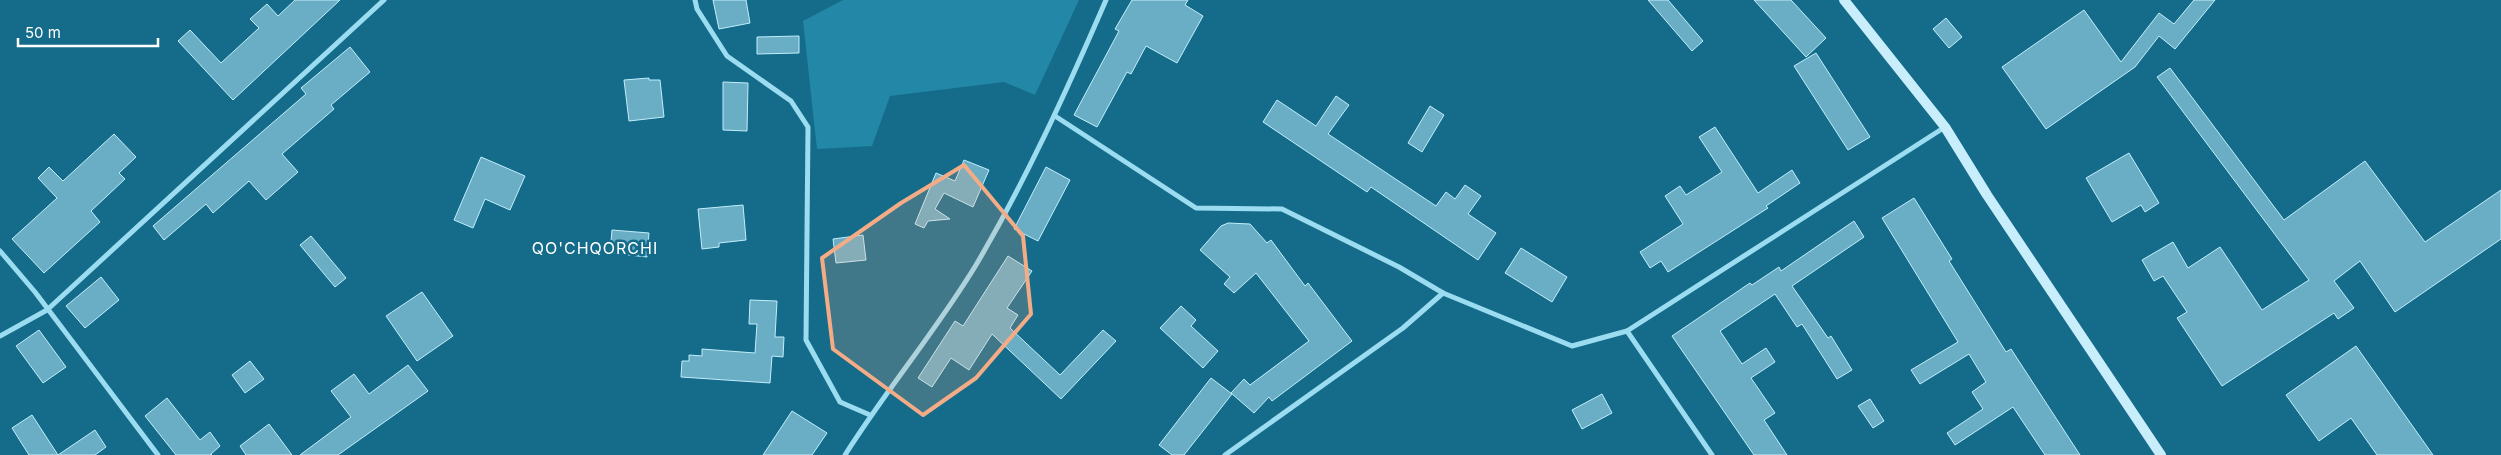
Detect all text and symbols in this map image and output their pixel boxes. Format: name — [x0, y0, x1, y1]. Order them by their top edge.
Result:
scale bar — [18, 15, 158, 47]
text: 50 m — [25, 23, 61, 42]
district label: QO'CHQORCHI — [532, 238, 658, 258]

